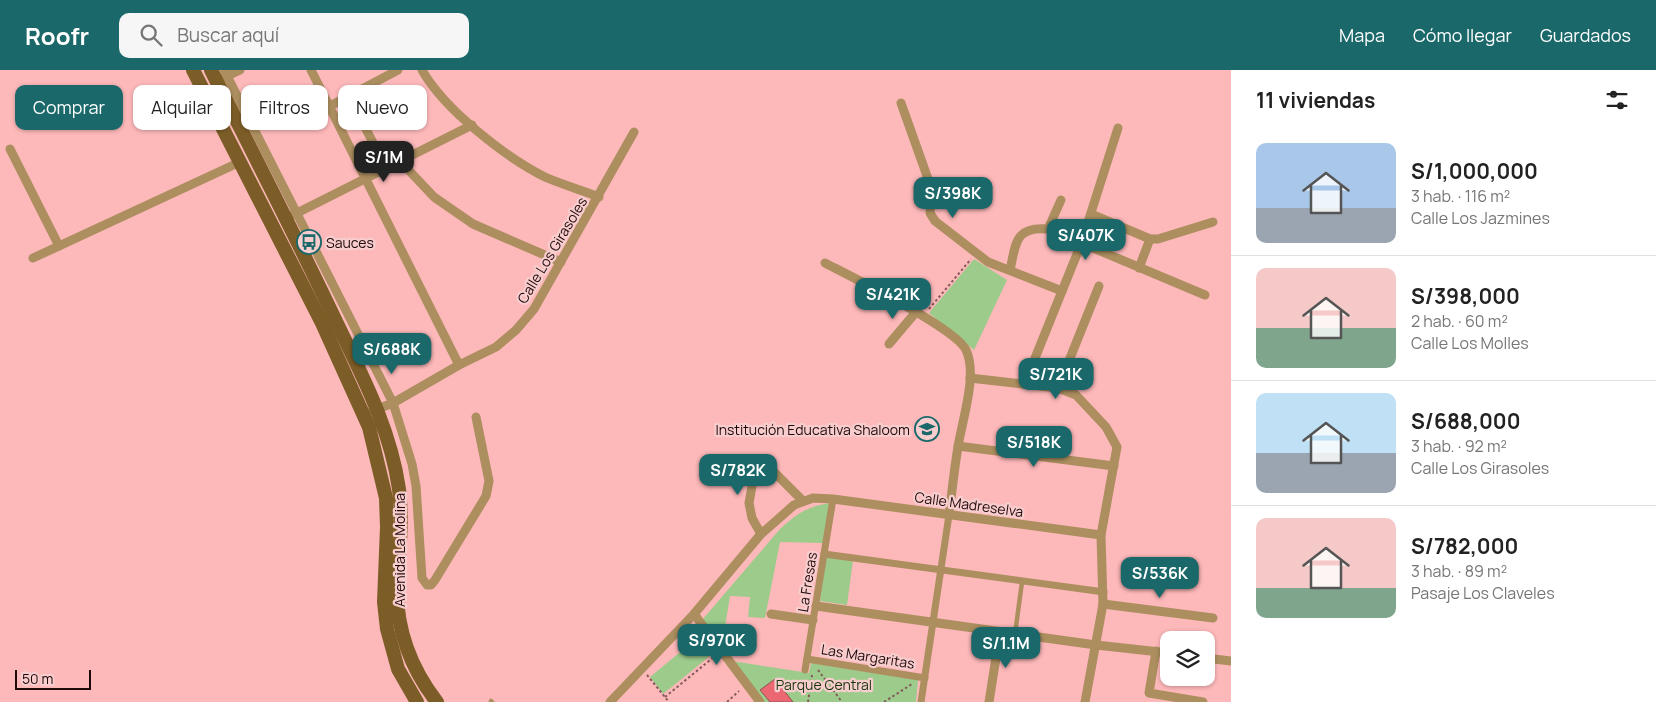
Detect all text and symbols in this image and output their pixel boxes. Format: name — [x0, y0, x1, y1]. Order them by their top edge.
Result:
search box — [119, 13, 469, 58]
text: Roofr — [25, 19, 89, 52]
icon: search — [137, 21, 165, 49]
text: Buscar aquí — [177, 22, 279, 48]
text: Mapa — [1339, 23, 1385, 47]
text: Cómo llegar — [1413, 23, 1512, 47]
text: Guardados — [1540, 23, 1631, 47]
chip: Comprar — [15, 85, 123, 130]
chip: Alquilar — [133, 85, 231, 130]
chip: Filtros — [241, 85, 328, 130]
chip: Nuevo — [338, 85, 427, 130]
text: 11 viviendas — [1256, 86, 1375, 114]
icon: filters — [1603, 86, 1631, 114]
pin: S/1M — [354, 140, 414, 183]
text: S/1M — [365, 146, 403, 168]
text: S/1,000,000 — [1411, 157, 1538, 185]
icon: home — [1296, 163, 1356, 223]
pin: S/398K — [912, 176, 994, 219]
text: S/398K — [925, 182, 981, 204]
text: 3 hab. · 116 m² — [1411, 185, 1510, 207]
street label: Calle Los Girasoles — [513, 193, 591, 307]
text: Calle Los Jazmines — [1411, 207, 1550, 229]
pin: S/407K — [1045, 218, 1127, 261]
text: S/407K — [1058, 224, 1114, 246]
bus stop icon: Sauces — [296, 229, 322, 255]
place label: Sauces — [326, 233, 374, 252]
pin: S/421K — [852, 278, 934, 320]
text: S/398,000 — [1411, 282, 1520, 310]
text: S/421K — [866, 283, 920, 305]
icon: home — [1296, 288, 1356, 348]
text: 2 hab. · 60 m² — [1411, 310, 1508, 332]
pin: S/688K — [351, 332, 433, 375]
text: Calle Los Molles — [1411, 332, 1529, 354]
text: S/688K — [363, 338, 421, 360]
pin: S/721K — [1015, 358, 1097, 400]
text: S/721K — [1030, 363, 1082, 385]
text: S/688,000 — [1411, 407, 1521, 435]
icon: home — [1296, 413, 1356, 473]
school or university icon: Institución Educativa Shaloom — [914, 416, 940, 442]
place label: Institución Educativa Shaloom — [715, 420, 910, 439]
pin: S/518K — [993, 426, 1075, 468]
text: S/518K — [1007, 431, 1061, 453]
text: 3 hab. · 92 m² — [1411, 435, 1507, 457]
pin: S/782K — [697, 454, 779, 496]
text: Calle Los Girasoles — [1411, 457, 1549, 479]
text: S/782K — [710, 459, 766, 481]
street label: Calle Madreselva — [913, 487, 1025, 521]
street label: Avenida La Molina — [390, 493, 409, 607]
text: S/782,000 — [1411, 532, 1518, 560]
icon: home — [1296, 538, 1356, 598]
street label: La Fresas — [793, 551, 821, 613]
pin: S/536K — [1119, 556, 1201, 599]
text: 3 hab. · 89 m² — [1411, 560, 1507, 582]
text: S/536K — [1132, 562, 1188, 584]
text: Pasaje Los Claveles — [1411, 582, 1555, 604]
pin: S/970K — [676, 624, 758, 666]
pin: S/1.1M — [965, 626, 1047, 669]
text: S/970K — [689, 629, 745, 651]
map controls — [1160, 631, 1215, 686]
button: layers — [1160, 631, 1215, 686]
text: S/1.1M — [982, 632, 1030, 654]
street label: Las Margaritas — [820, 639, 916, 673]
scale bar — [15, 667, 91, 690]
text: 50 m — [22, 669, 53, 688]
park label: Parque Central — [776, 675, 872, 694]

